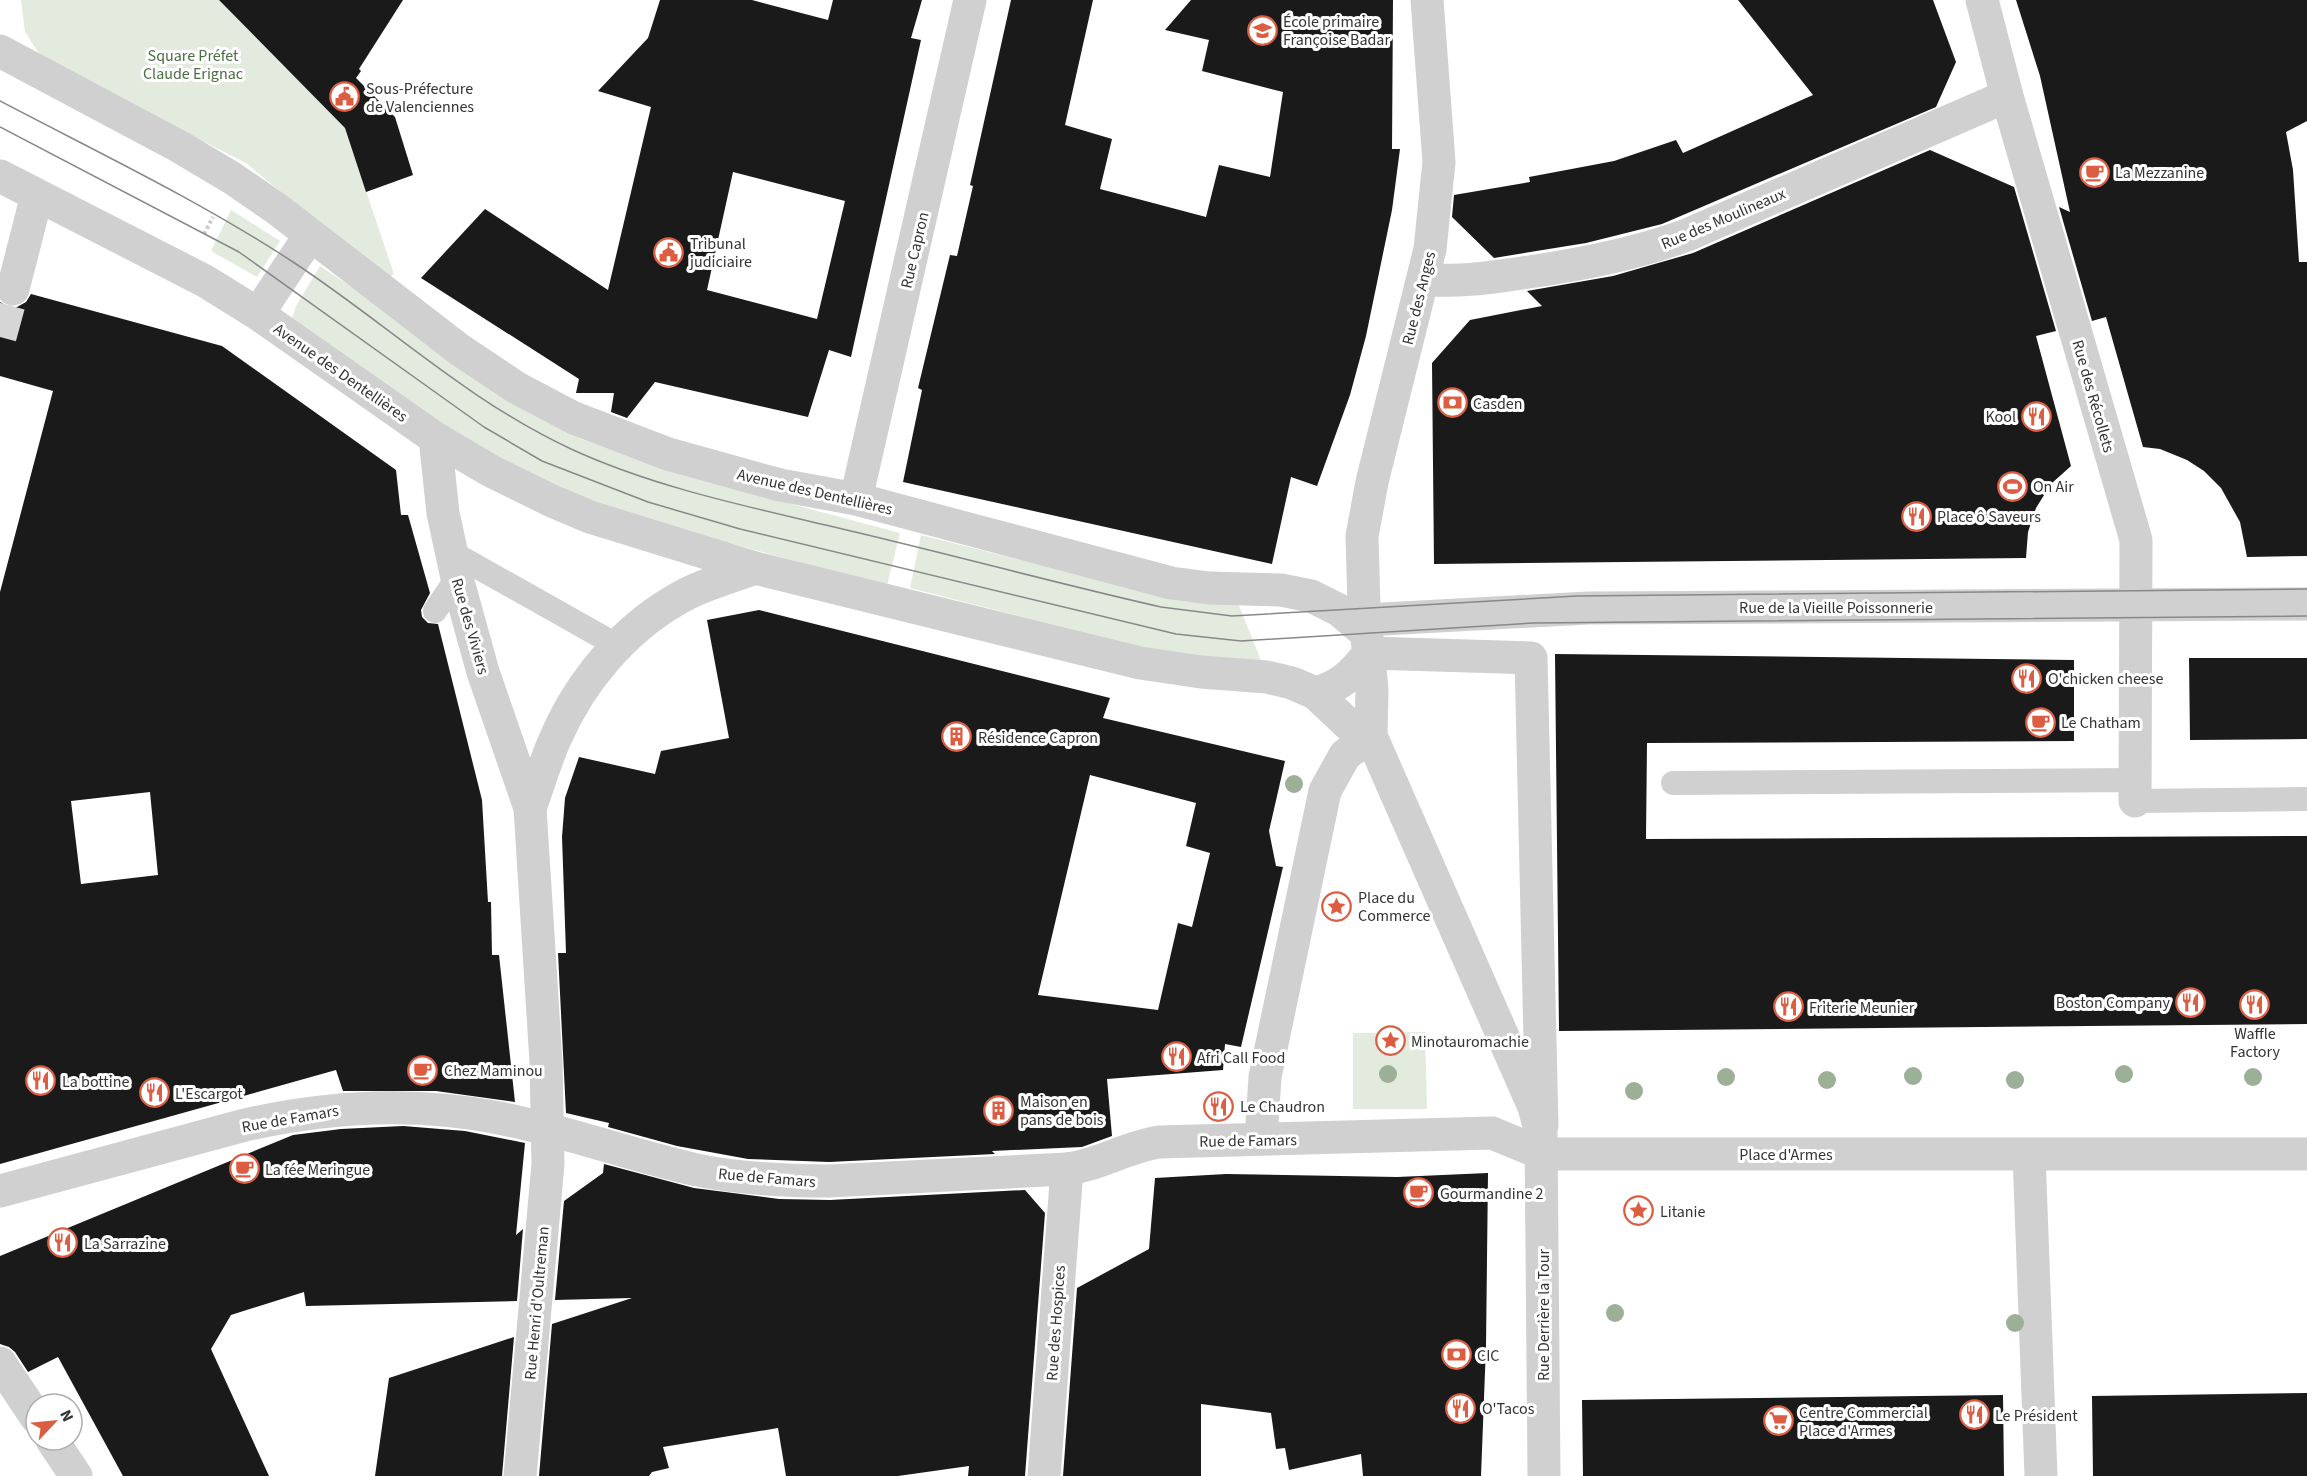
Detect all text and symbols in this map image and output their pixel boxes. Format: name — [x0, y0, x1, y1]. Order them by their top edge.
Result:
place label: École primaire Françoise Badar — [1283, 11, 1390, 51]
school or university icon: École primaire Françoise Badar — [1246, 14, 1278, 46]
park label: Square Préfet Claude Erignac — [143, 45, 243, 85]
place label: Sous-Préfecture de Valenciennes — [366, 78, 474, 118]
public building icon: Sous-Préfecture de Valenciennes — [329, 81, 361, 113]
cafe icon: La Mezzanine — [2078, 156, 2110, 188]
place label: La Mezzanine — [2115, 162, 2204, 184]
street label: Rue des Moulineaux — [1658, 183, 1789, 255]
street label: Rue Capron — [896, 210, 934, 291]
place label: Tribunal judiciaire — [689, 233, 752, 273]
public building icon: Tribunal judiciaire — [653, 236, 685, 268]
street label: Rue des Anges — [1397, 249, 1441, 347]
street label: Avenue des Dentellières — [269, 318, 412, 428]
street label: Rue des Récollets — [2066, 337, 2120, 455]
bank icon: Casden — [1436, 387, 1468, 419]
place label: Casden — [1473, 393, 1522, 415]
restaurant icon: Kool — [2021, 400, 2053, 432]
place label: Kool — [1985, 406, 2016, 428]
street label: Avenue des Dentellières — [735, 463, 895, 521]
sports icon: On Air — [1996, 470, 2028, 502]
place label: On Air — [2033, 476, 2074, 498]
restaurant icon: Place ô Saveurs — [1900, 500, 1932, 532]
place label: Place ô Saveurs — [1937, 506, 2041, 528]
street label: Rue des Viviers — [446, 575, 494, 677]
street label: Rue de la Vieille Poissonnerie — [1739, 597, 1933, 619]
restaurant icon: O'chicken cheese — [2011, 662, 2043, 694]
place label: O'chicken cheese — [2048, 668, 2163, 690]
cafe icon: Le Chatham — [2024, 706, 2056, 738]
place label: Le Chatham — [2061, 712, 2141, 734]
building icon: Résidence Capron — [941, 721, 973, 753]
place label: Résidence Capron — [978, 727, 1098, 749]
place label: Place du Commerce — [1358, 887, 1431, 927]
place icon: Place du Commerce — [1321, 890, 1353, 922]
restaurant icon: Boston Company — [2175, 986, 2207, 1018]
restaurant icon: Waffle Factory — [2239, 989, 2271, 1021]
restaurant icon: Friterie Meunier — [1772, 991, 1804, 1023]
place label: Boston Company — [2056, 992, 2171, 1014]
place label: Friterie Meunier — [1809, 997, 1915, 1019]
place label: Waffle Factory — [2230, 1023, 2280, 1063]
place icon: Minotauromachie — [1374, 1025, 1406, 1057]
place label: Minotauromachie — [1411, 1031, 1529, 1053]
restaurant icon: Afri Call Food — [1160, 1041, 1192, 1073]
place label: Afri Call Food — [1197, 1047, 1285, 1069]
cafe icon: Chez Maminou — [407, 1054, 439, 1086]
place label: Chez Maminou — [444, 1060, 543, 1082]
restaurant icon: La bottine — [25, 1065, 57, 1097]
place label: La bottine — [62, 1071, 129, 1093]
restaurant icon: L'Escargot — [138, 1077, 170, 1109]
place label: L'Escargot — [175, 1083, 243, 1105]
restaurant icon: Le Chaudron — [1203, 1090, 1235, 1122]
place label: Maison en pans de bois — [1020, 1091, 1104, 1131]
building icon: Maison en pans de bois — [983, 1094, 1015, 1126]
place label: Le Chaudron — [1240, 1096, 1325, 1118]
street label: Rue de Famars — [240, 1100, 341, 1138]
street label: Rue de Famars — [1199, 1129, 1297, 1153]
street label: Place d'Armes — [1739, 1144, 1833, 1166]
cafe icon: La fée Meringue — [228, 1153, 260, 1185]
place label: La fée Meringue — [265, 1159, 370, 1181]
street label: Rue de Famars — [717, 1163, 817, 1193]
cafe icon: Gourmandine 2 — [1403, 1177, 1435, 1209]
place label: Gourmandine 2 — [1440, 1183, 1544, 1205]
place icon: Litanie — [1623, 1195, 1655, 1227]
place label: Litanie — [1660, 1201, 1706, 1223]
street label: Rue Henri d'Oultreman — [519, 1225, 555, 1381]
restaurant icon: La Sarrazine — [47, 1227, 79, 1259]
place label: La Sarrazine — [84, 1233, 166, 1255]
street label: Rue Derrière la Tour — [1533, 1249, 1555, 1381]
street label: Rue des Hospices — [1041, 1264, 1071, 1382]
bank icon: CIC — [1440, 1339, 1472, 1371]
place label: CIC — [1477, 1345, 1499, 1367]
north arrow — [24, 1392, 84, 1452]
restaurant icon: O'Tacos — [1445, 1392, 1477, 1424]
place label: O'Tacos — [1482, 1398, 1535, 1420]
restaurant icon: Le Président — [1958, 1399, 1990, 1431]
place label: Centre Commercial Place d'Armes — [1799, 1402, 1928, 1442]
supermarket icon: Centre Commercial Place d'Armes — [1762, 1405, 1794, 1437]
place label: Le Président — [1995, 1405, 2078, 1427]
text: N — [54, 1406, 79, 1425]

